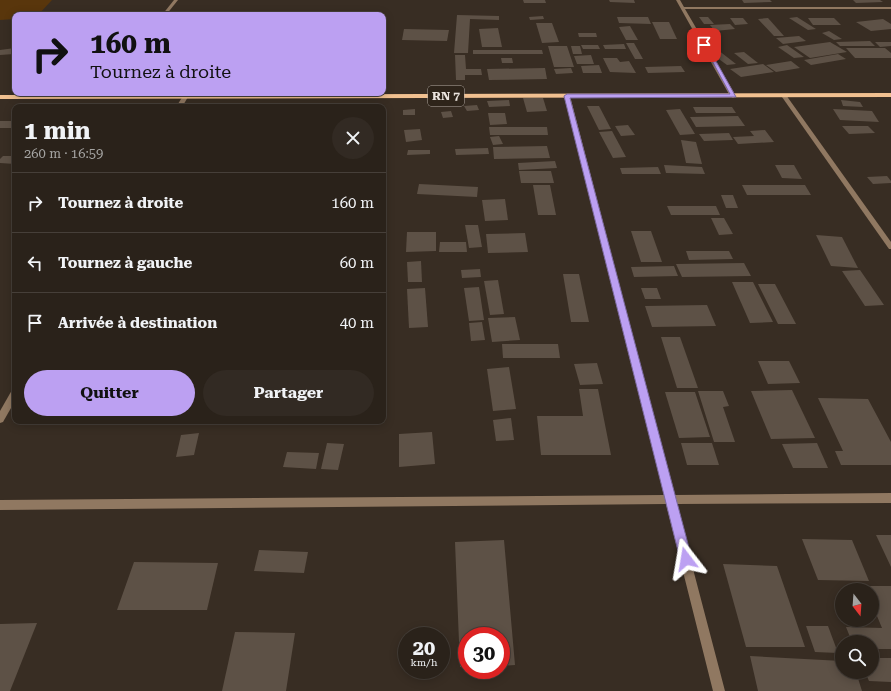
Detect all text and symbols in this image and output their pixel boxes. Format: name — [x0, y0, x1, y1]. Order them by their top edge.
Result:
text: 160 m — [90, 27, 171, 60]
icon: right — [24, 28, 76, 80]
pin — [687, 28, 721, 62]
icon: arrive — [693, 34, 715, 56]
text: Tournez à droite — [90, 61, 231, 82]
road number: RN 7 — [428, 86, 464, 106]
text: 1 min — [24, 117, 91, 145]
button: close — [332, 117, 374, 159]
text: 260 m · 16:59 — [24, 146, 103, 161]
icon: right — [24, 192, 46, 214]
text: Tournez à droite — [58, 194, 183, 212]
text: 160 m — [331, 194, 374, 212]
icon: left — [24, 252, 46, 274]
text: Tournez à gauche — [58, 254, 192, 272]
text: 60 m — [340, 254, 374, 272]
icon: arrive — [24, 312, 46, 334]
text: Arrivée à destination — [58, 314, 217, 332]
text: 40 m — [340, 314, 374, 332]
button: Quitter — [24, 370, 195, 416]
button: Partager — [203, 370, 374, 416]
position arrow — [665, 538, 707, 580]
north arrow — [835, 583, 879, 627]
map controls — [835, 583, 879, 679]
speed limit sign: 30 — [458, 627, 510, 679]
button: search — [835, 635, 879, 679]
text: 20 — [413, 636, 435, 660]
text: km/h — [411, 657, 437, 668]

